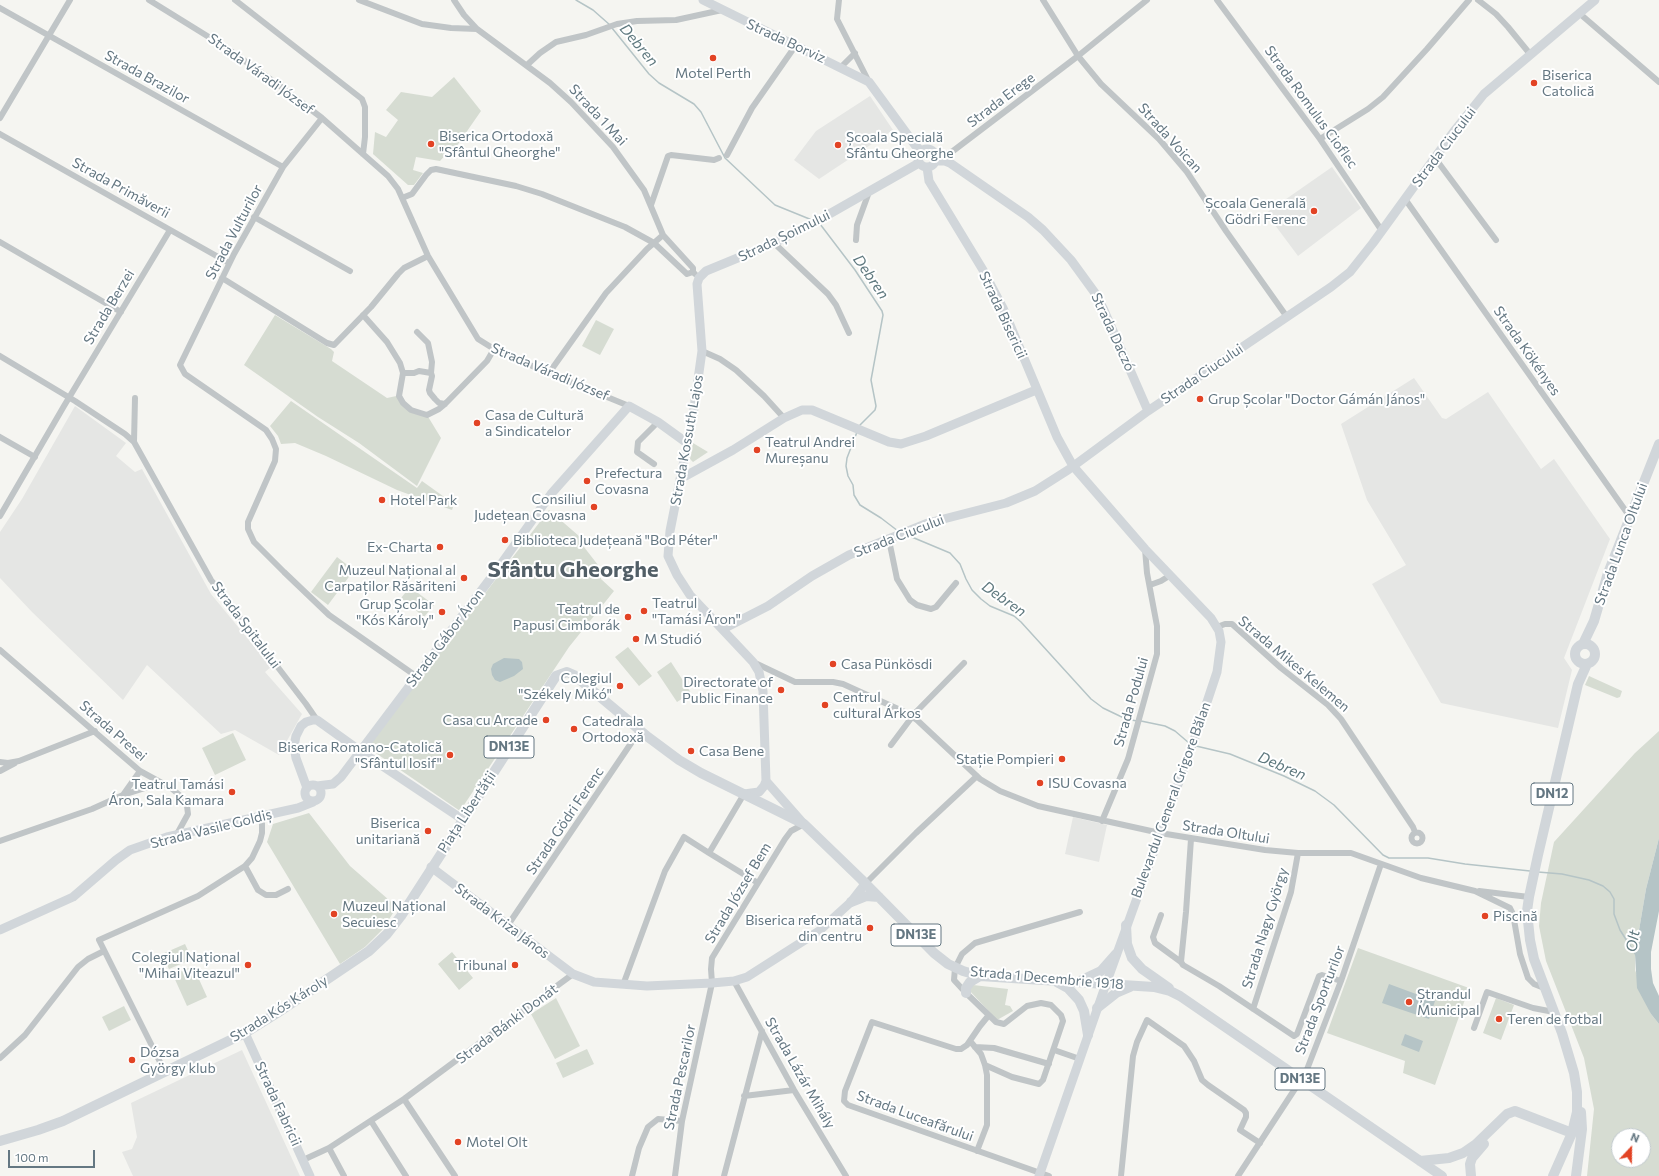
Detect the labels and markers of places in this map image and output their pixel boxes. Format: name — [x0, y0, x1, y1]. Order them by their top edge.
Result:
marker: Motel Perth — [708, 53, 718, 63]
place label: Motel Perth — [675, 65, 751, 81]
place label: Biserica Catolică — [1542, 67, 1594, 100]
marker: Biserica Catolică — [1529, 78, 1539, 88]
place label: Biserica Ortodoxă "Sfântul Gheorghe" — [439, 128, 561, 160]
place label: Școala Specială Sfântu Gheorghe — [846, 129, 954, 162]
marker: Biserica Ortodoxă "Sfântul Gheorghe" — [426, 139, 436, 149]
marker: Școala Specială Sfântu Gheorghe — [833, 140, 843, 150]
place label: Școala Generală Gödri Ferenc — [1205, 195, 1306, 228]
marker: Școala Generală Gödri Ferenc — [1309, 206, 1319, 216]
place label: Grup Școlar "Doctor Gámán János" — [1208, 391, 1425, 407]
marker: Grup Școlar "Doctor Gámán János" — [1195, 394, 1205, 404]
place label: Casa de Cultură a Sindicatelor — [485, 407, 584, 440]
marker: Casa de Cultură a Sindicatelor — [472, 418, 482, 428]
place label: Teatrul Andrei Mureșanu — [765, 434, 855, 466]
marker: Teatrul Andrei Mureșanu — [752, 445, 762, 455]
place label: Prefectura Covasna — [595, 465, 662, 498]
marker: Prefectura Covasna — [582, 476, 592, 486]
place label: Consiliul Județean Covasna — [474, 491, 586, 524]
place label: Hotel Park — [390, 492, 457, 508]
marker: Hotel Park — [377, 495, 387, 505]
marker: Consiliul Județean Covasna — [589, 502, 599, 512]
place label: Biblioteca Județeană "Bod Péter" — [513, 532, 718, 548]
marker: Biblioteca Județeană "Bod Péter" — [500, 535, 510, 545]
place label: Ex-Charta — [367, 539, 432, 555]
marker: Ex-Charta — [435, 542, 445, 552]
place label: Muzeul Național al Carpaților Răsăriteni — [324, 562, 456, 594]
marker: Muzeul Național al Carpaților Răsăriteni — [459, 573, 469, 583]
place label: Teatrul "Tamási Áron" — [652, 595, 741, 628]
place label: Grup Școlar "Kós Károly" — [356, 596, 434, 628]
place label: Teatrul de Papusi Cimborák — [513, 601, 620, 634]
marker: Teatrul "Tamási Áron" — [639, 606, 649, 616]
marker: Grup Școlar "Kós Károly" — [437, 607, 447, 617]
marker: Teatrul de Papusi Cimborák — [623, 612, 633, 622]
place label: M Studió — [644, 631, 702, 647]
marker: M Studió — [631, 634, 641, 644]
place label: Casa Pünkösdi — [841, 656, 932, 672]
marker: Casa Pünkösdi — [828, 659, 838, 669]
place label: Colegiul "Székely Mikó" — [518, 670, 612, 702]
place label: Directorate of Public Finance — [682, 674, 773, 706]
marker: Colegiul "Székely Mikó" — [615, 681, 625, 691]
marker: Directorate of Public Finance — [776, 685, 786, 695]
place label: Centrul cultural Árkos — [833, 689, 921, 722]
marker: Centrul cultural Árkos — [820, 700, 830, 710]
place label: Casa cu Arcade — [443, 712, 538, 728]
place label: Catedrala Ortodoxă — [582, 713, 644, 746]
marker: Casa cu Arcade — [541, 715, 551, 725]
marker: Catedrala Ortodoxă — [569, 724, 579, 734]
place label: Biserica Romano-Catolică "Sfântul Iosif" — [278, 739, 442, 772]
place label: Casa Bene — [699, 743, 764, 759]
marker: Casa Bene — [686, 746, 696, 756]
marker: Biserica Romano-Catolică "Sfântul Iosif" — [445, 750, 455, 760]
place label: Stație Pompieri — [956, 751, 1054, 767]
marker: Stație Pompieri — [1057, 754, 1067, 764]
place label: ISU Covasna — [1048, 775, 1127, 791]
place label: Teatrul Tamási Áron, Sala Kamara — [109, 776, 224, 808]
marker: ISU Covasna — [1035, 778, 1045, 788]
marker: Teatrul Tamási Áron, Sala Kamara — [227, 787, 237, 797]
place label: Biserica unitariană — [356, 815, 420, 848]
marker: Biserica unitariană — [423, 826, 433, 836]
place label: Muzeul Național Secuiesc — [342, 898, 446, 930]
place label: Piscină — [1493, 908, 1538, 924]
marker: Muzeul Național Secuiesc — [329, 909, 339, 919]
marker: Piscină — [1480, 911, 1490, 921]
place label: Biserica reformată din centru — [745, 912, 862, 944]
marker: Biserica reformată din centru — [865, 923, 875, 933]
place label: Colegiul Național "Mihai Viteazul" — [131, 949, 240, 982]
place label: Tribunal — [455, 957, 507, 973]
marker: Colegiul Național "Mihai Viteazul" — [243, 960, 253, 970]
marker: Tribunal — [510, 960, 520, 970]
place label: Ștrandul Municipal — [1417, 986, 1479, 1018]
marker: Ștrandul Municipal — [1404, 997, 1414, 1007]
place label: Teren de fotbal — [1507, 1011, 1602, 1027]
marker: Teren de fotbal — [1494, 1014, 1504, 1024]
place label: Dózsa György klub — [140, 1044, 216, 1076]
marker: Dózsa György klub — [127, 1055, 137, 1065]
place label: Motel Olt — [466, 1134, 528, 1150]
marker: Motel Olt — [453, 1137, 463, 1147]

